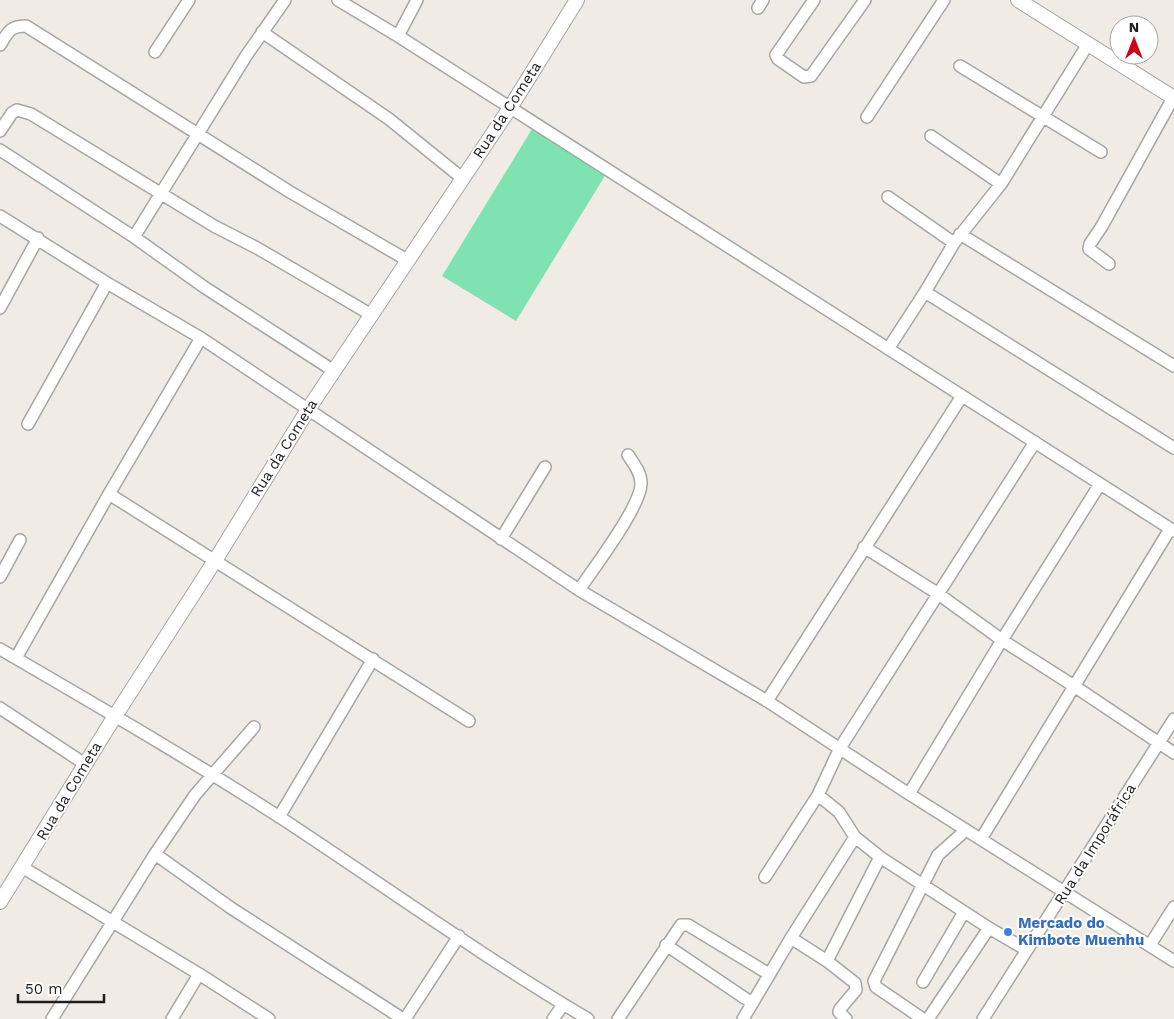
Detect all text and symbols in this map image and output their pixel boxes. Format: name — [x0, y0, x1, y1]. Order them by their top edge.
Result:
north arrow — [1109, 15, 1159, 65]
text: N — [1129, 19, 1139, 35]
street label: Rua da Cometa — [469, 58, 545, 162]
street label: Rua da Cometa — [247, 395, 322, 500]
street label: Rua da Cometa — [32, 738, 106, 844]
street label: Rua da Imporáfrica — [1050, 780, 1140, 908]
place label: Mercado do Kimbote Muenhu — [1018, 914, 1144, 949]
marker: Mercado do Kimbote Muenhu — [1002, 926, 1014, 938]
scale bar — [18, 972, 104, 1004]
text: 50 m — [25, 980, 62, 998]

